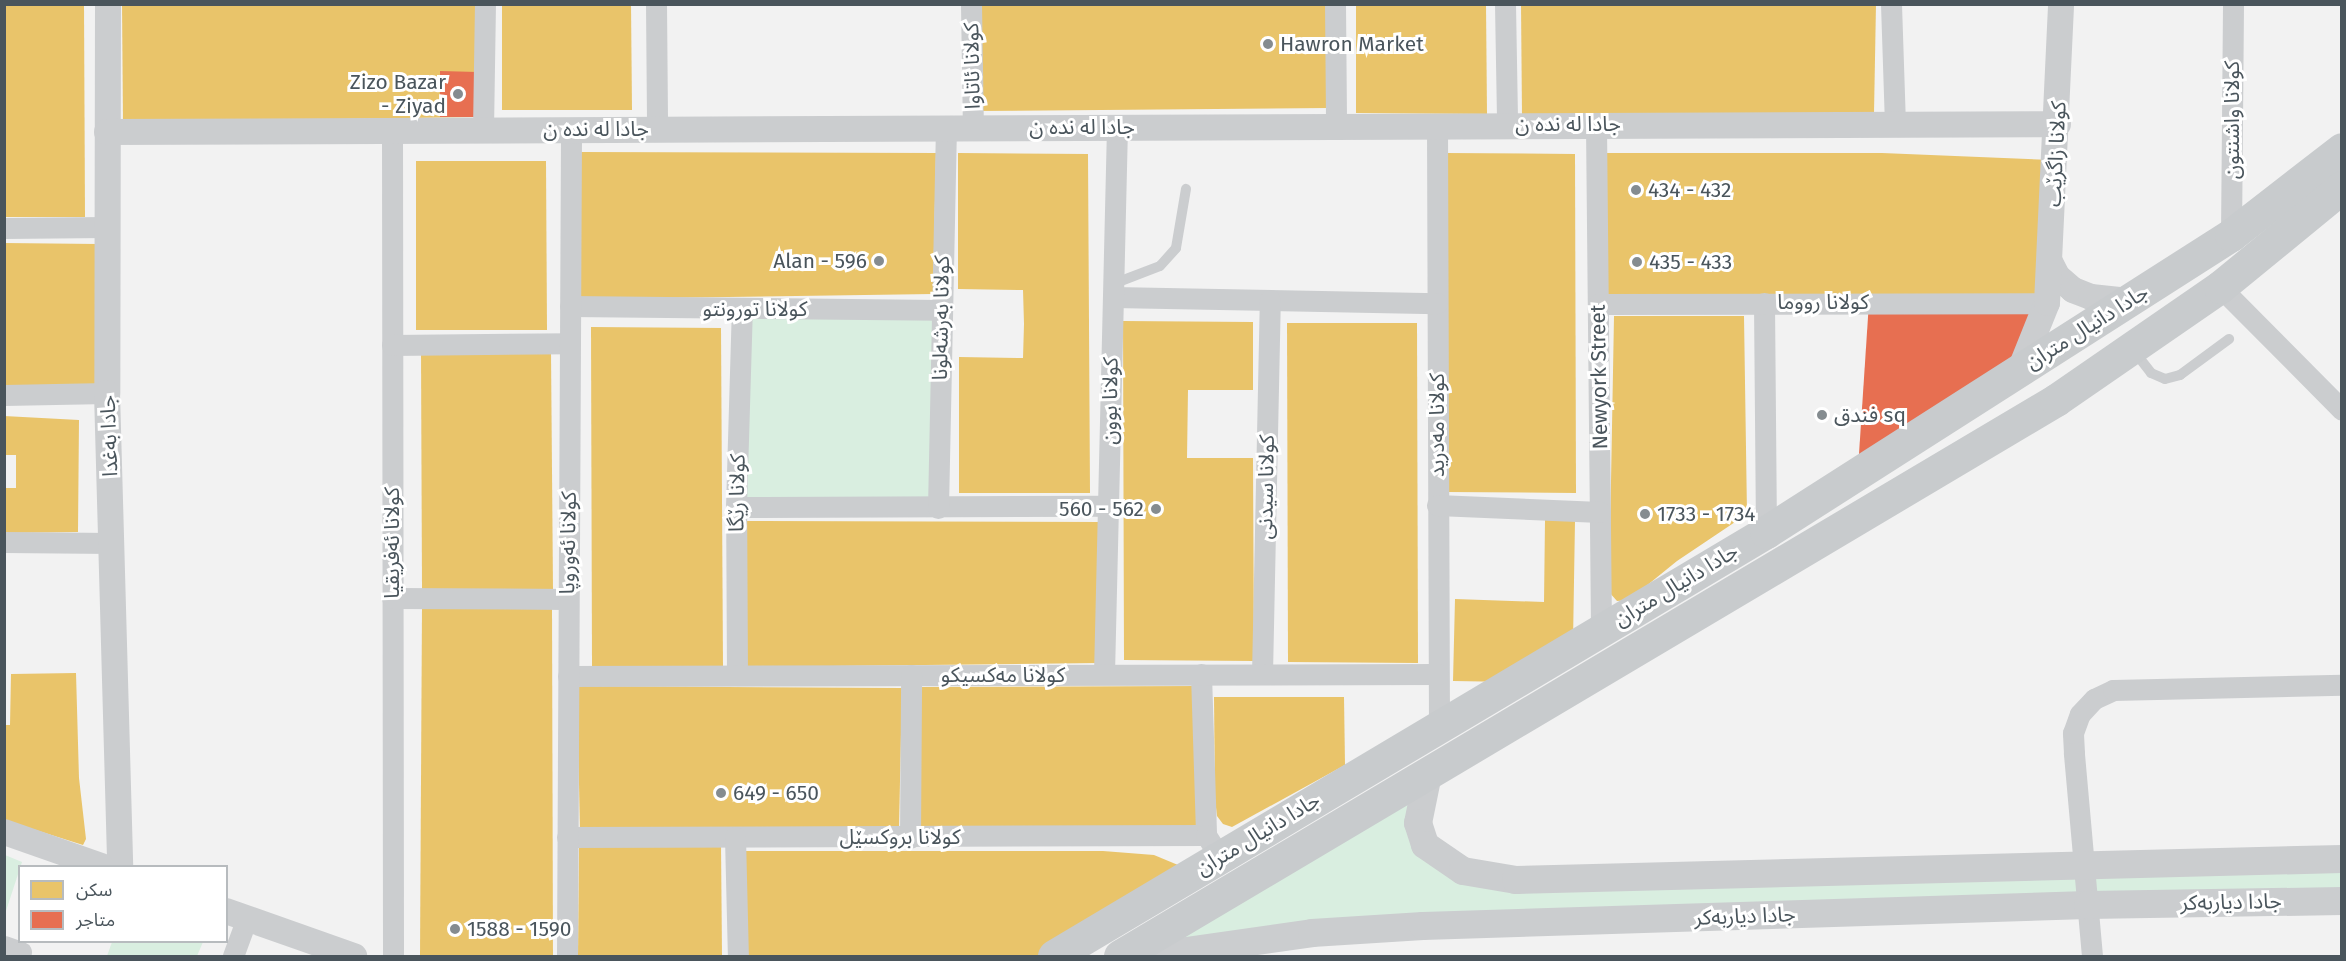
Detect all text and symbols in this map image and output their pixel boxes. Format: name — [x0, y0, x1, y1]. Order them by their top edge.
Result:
street label: كولانا ئاتاوا — [959, 22, 985, 110]
place label: Hawron Market — [1280, 31, 1424, 57]
marker: Hawron Market — [1261, 37, 1275, 51]
street label: كولانا واشنتون — [2219, 61, 2245, 179]
place label: Zizo Bazar - Ziyad — [350, 69, 446, 119]
marker: Zizo Bazar - Ziyad — [451, 87, 465, 101]
street label: كولانا زاگرێب — [2041, 100, 2071, 208]
street label: جادا له نده ن — [1515, 111, 1621, 137]
street label: جادا له نده ن — [1029, 114, 1135, 140]
street label: جادا له نده ن — [543, 116, 649, 142]
place label: 434 - 432 — [1648, 177, 1731, 203]
marker: 434 - 432 — [1629, 183, 1643, 197]
place label: Alan - 596 — [773, 248, 867, 274]
place label: 435 - 433 — [1649, 249, 1732, 275]
marker: Alan - 596 — [872, 254, 886, 268]
street label: كولانا به‌رشه‌لونا — [927, 255, 955, 381]
marker: 435 - 433 — [1630, 255, 1644, 269]
street label: جادا دانيال متران — [2021, 279, 2153, 375]
street label: كولانا رووما — [1777, 289, 1869, 315]
street label: كولانا تورونتو — [703, 296, 807, 322]
street label: Newyork Street — [1585, 304, 1613, 450]
street label: كولانا بوون — [1097, 357, 1123, 445]
street label: كولانا مه‌درید — [1424, 373, 1450, 477]
street label: جادا بەغدا — [95, 395, 123, 477]
place label: فندق sq — [1834, 402, 1906, 428]
marker: فندق sq — [1815, 408, 1829, 422]
street label: كولانا سيدنى — [1252, 434, 1280, 540]
street label: كولانا رێگا — [724, 454, 750, 532]
street label: كولانا ئه‌فریقیا — [379, 487, 405, 599]
street label: كولانا ئه‌وروپا — [555, 491, 581, 595]
place label: 560 - 562 — [1059, 496, 1144, 522]
place label: 1733 - 1734 — [1657, 501, 1756, 527]
marker: 560 - 562 — [1149, 502, 1163, 516]
marker: 1733 - 1734 — [1638, 507, 1652, 521]
street label: جادا دانيال متران — [1610, 538, 1742, 632]
street label: كولانا مەکسیکو — [941, 662, 1065, 688]
place label: 649 - 650 — [733, 780, 819, 806]
marker: 649 - 650 — [714, 786, 728, 800]
street label: جادا دانيال متران — [1192, 787, 1324, 881]
street label: كولانا بروکسێل — [839, 824, 961, 850]
legend — [18, 865, 228, 943]
text: سكن — [76, 879, 112, 901]
street label: جادا دیاربه‌كر — [2180, 889, 2282, 915]
street label: جادا دیاربه‌كر — [1694, 902, 1796, 930]
text: متاجر — [76, 909, 115, 931]
place label: 1588 - 1590 — [467, 916, 571, 942]
marker: 1588 - 1590 — [448, 922, 462, 936]

